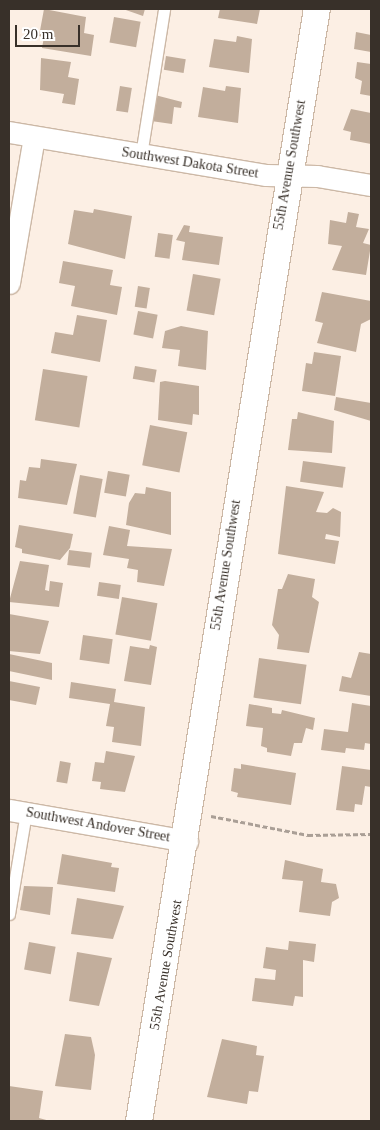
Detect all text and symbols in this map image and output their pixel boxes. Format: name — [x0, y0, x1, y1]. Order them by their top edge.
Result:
scale bar — [18, 15, 82, 47]
text: 20 m — [23, 26, 53, 42]
street label: 55th Avenue Southwest — [270, 98, 310, 232]
street label: Southwest Dakota Street — [120, 144, 260, 182]
street label: 55th Avenue Southwest — [207, 498, 245, 632]
street label: Southwest Andover Street — [24, 804, 172, 846]
street label: 55th Avenue Southwest — [146, 898, 186, 1032]

